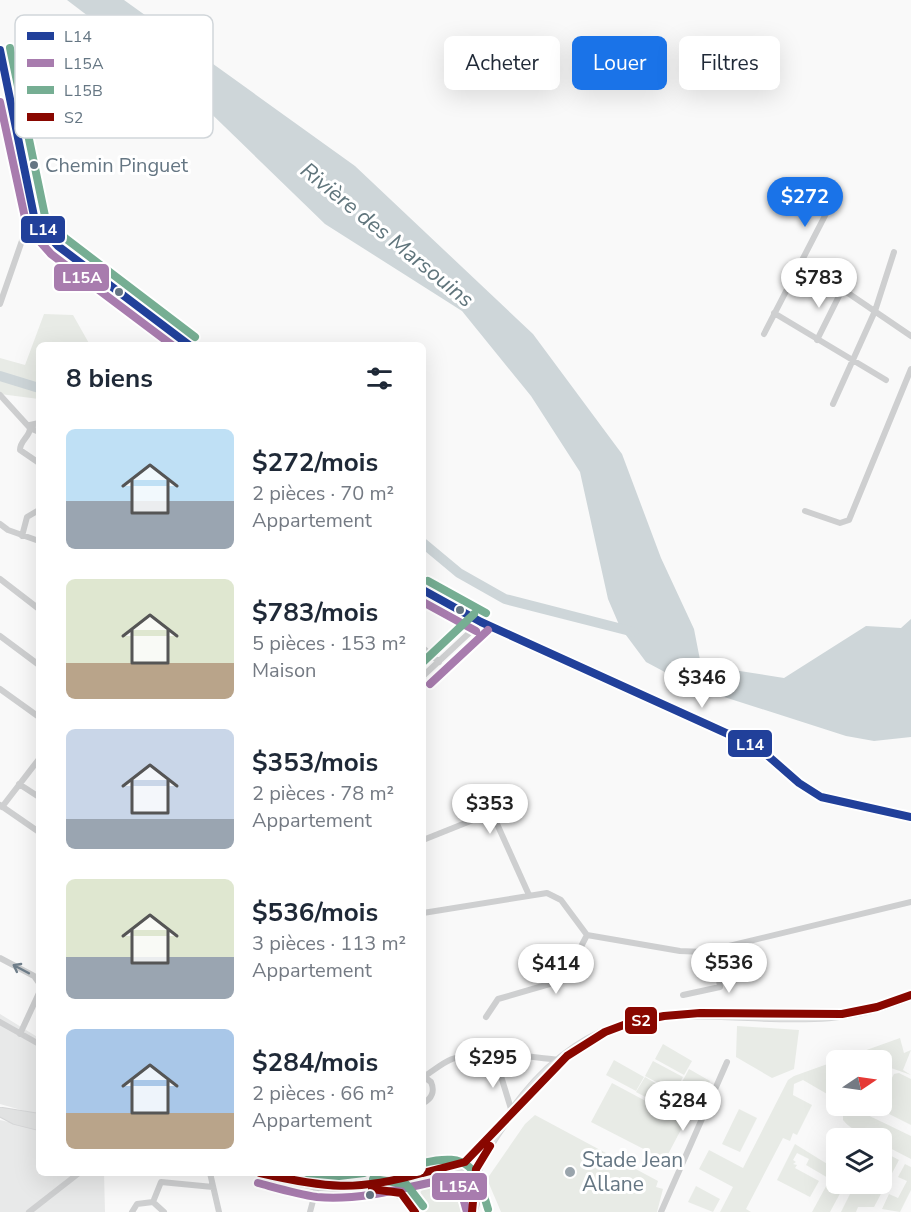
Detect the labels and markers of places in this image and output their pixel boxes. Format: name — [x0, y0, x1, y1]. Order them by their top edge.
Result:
place label: Chemin Pinguet — [45, 152, 189, 179]
marker: Chemin Pinguet — [28, 159, 40, 171]
pin: $272 — [769, 177, 841, 228]
pin: $783 — [783, 258, 855, 309]
unlabelled marker — [113, 286, 125, 298]
unlabelled marker — [454, 604, 466, 616]
pin: $346 — [666, 658, 738, 709]
pin: $353 — [454, 784, 526, 835]
pin: $536 — [693, 943, 765, 994]
pin: $414 — [520, 944, 592, 995]
pin: $295 — [457, 1038, 529, 1089]
pin: $284 — [647, 1081, 719, 1132]
place label: Stade Jean Allane — [582, 1146, 683, 1198]
marker: Stade Jean Allane — [563, 1165, 577, 1179]
unlabelled marker — [364, 1189, 376, 1201]

